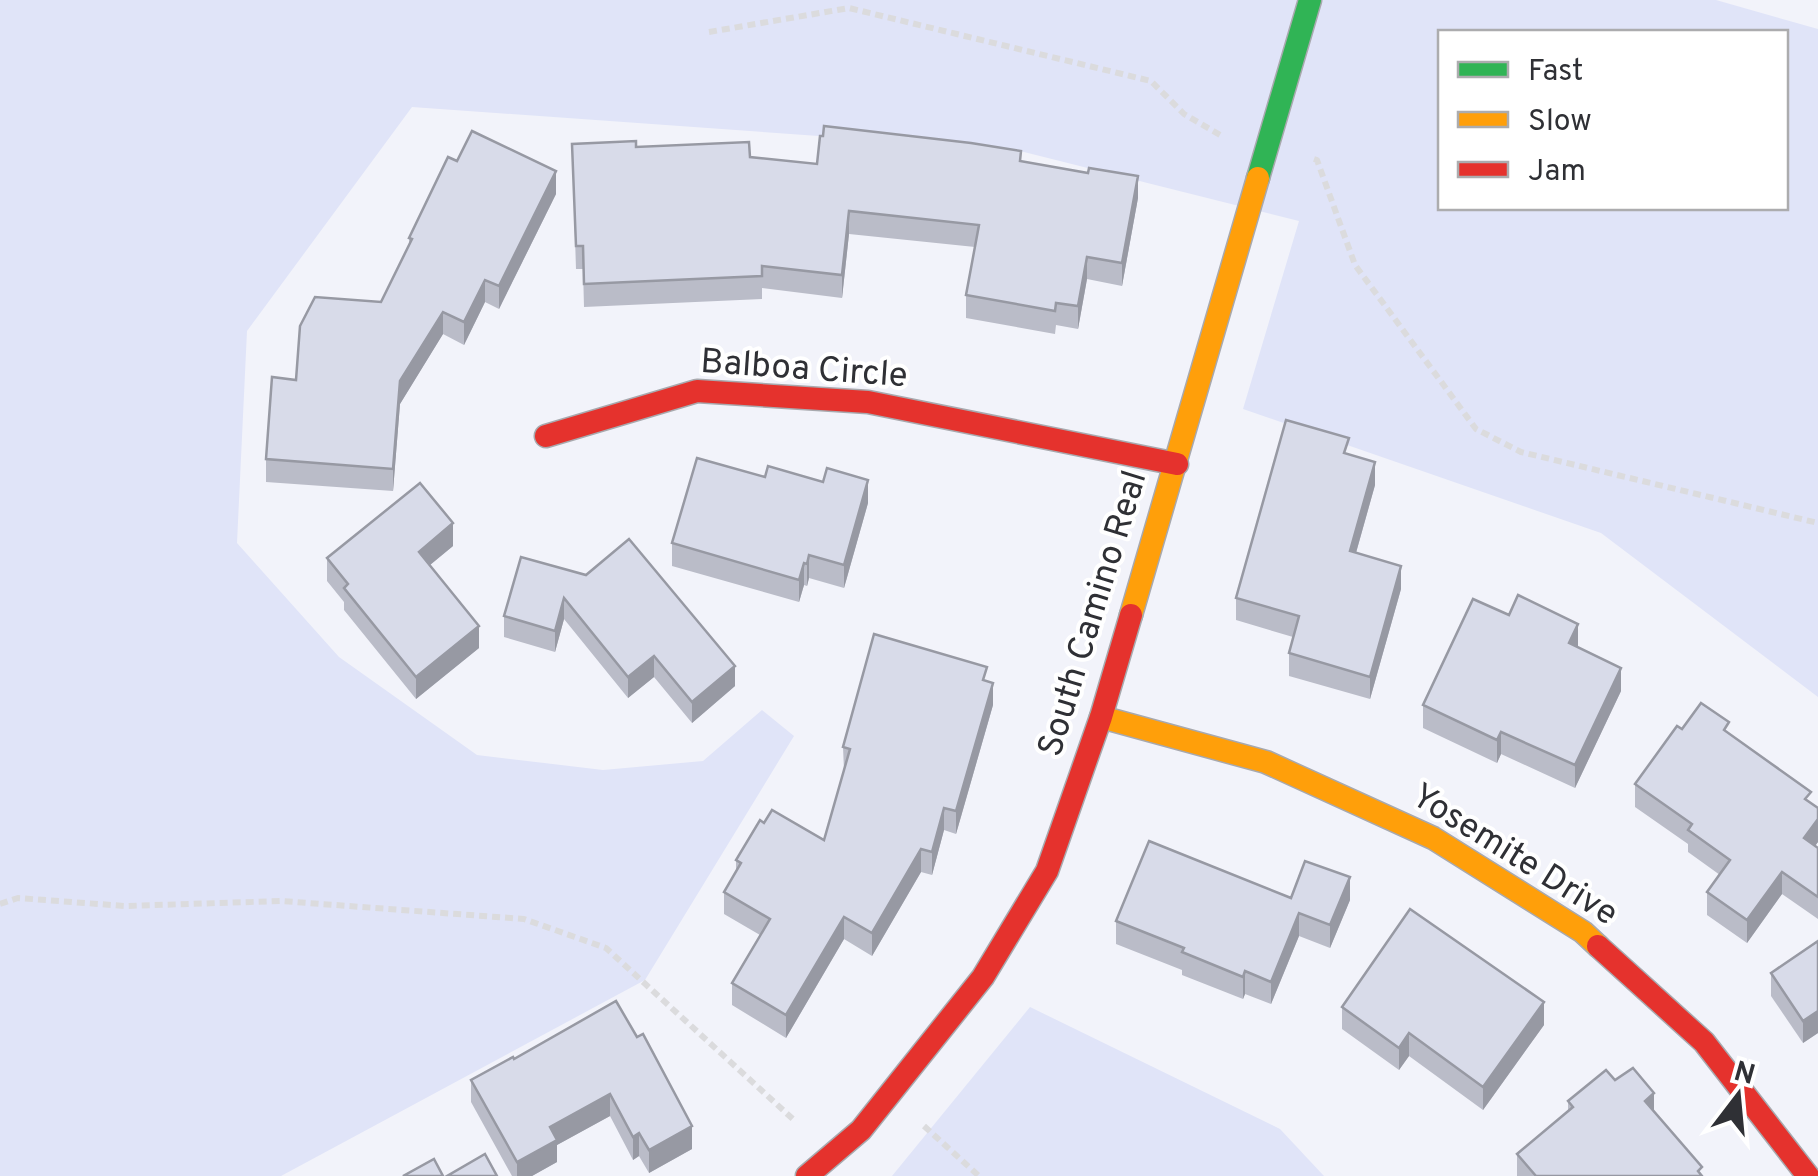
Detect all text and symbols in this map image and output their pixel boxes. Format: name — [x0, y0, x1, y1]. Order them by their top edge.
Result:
legend — [1438, 30, 1788, 210]
text: Fast — [1528, 54, 1583, 91]
text: Slow — [1528, 104, 1592, 141]
text: Jam — [1528, 154, 1586, 191]
street label: Balboa Circle — [699, 341, 909, 399]
street label: South Camino Real — [1030, 466, 1158, 762]
street label: Yosemite Drive — [1403, 775, 1625, 937]
north arrow — [1688, 1046, 1788, 1146]
text: N — [1729, 1055, 1759, 1095]

